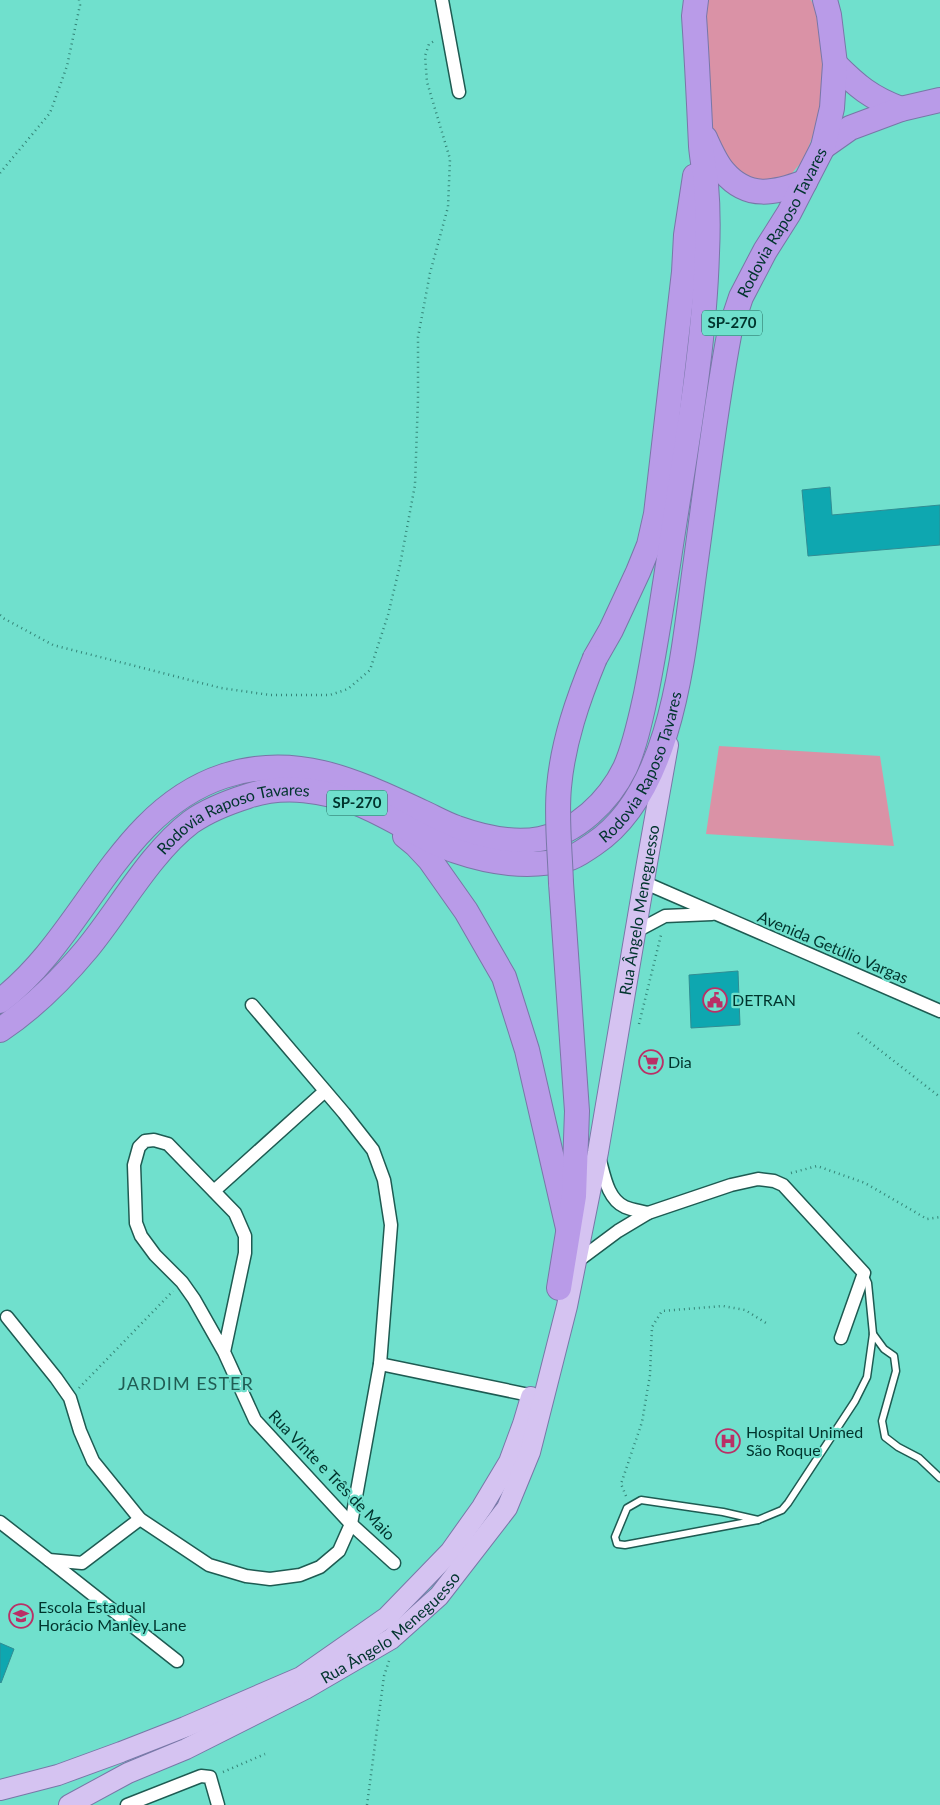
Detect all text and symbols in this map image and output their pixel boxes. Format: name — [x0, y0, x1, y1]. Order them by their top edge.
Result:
street label: Rodovia Raposo Tavares — [733, 144, 830, 300]
road number: SP-270 — [702, 310, 762, 336]
street label: Rodovia Raposo Tavares — [595, 690, 685, 846]
street label: Rodovia Raposo Tavares — [152, 780, 311, 858]
road number: SP-270 — [327, 790, 387, 816]
street label: Rua Ângelo Meneguesso — [615, 823, 663, 997]
street label: Avenida Getúlio Vargas — [755, 906, 911, 987]
public building icon: DETRAN — [702, 987, 728, 1013]
place label: DETRAN — [732, 990, 796, 1009]
supermarket icon: Dia — [638, 1049, 664, 1075]
place label: Dia — [668, 1052, 692, 1071]
district label: JARDIM ESTER — [118, 1372, 254, 1394]
street label: Rua Vinte e Três de Maio — [265, 1406, 399, 1544]
place label: Hospital Unimed São Roque — [746, 1422, 863, 1459]
hospital icon: Hospital Unimed São Roque — [715, 1428, 741, 1454]
street label: Rua Ângelo Meneguesso — [317, 1568, 463, 1687]
place label: Escola Estadual Horácio Manley Lane — [38, 1597, 186, 1634]
school or university icon: Escola Estadual Horácio Manley Lane — [8, 1603, 34, 1629]

